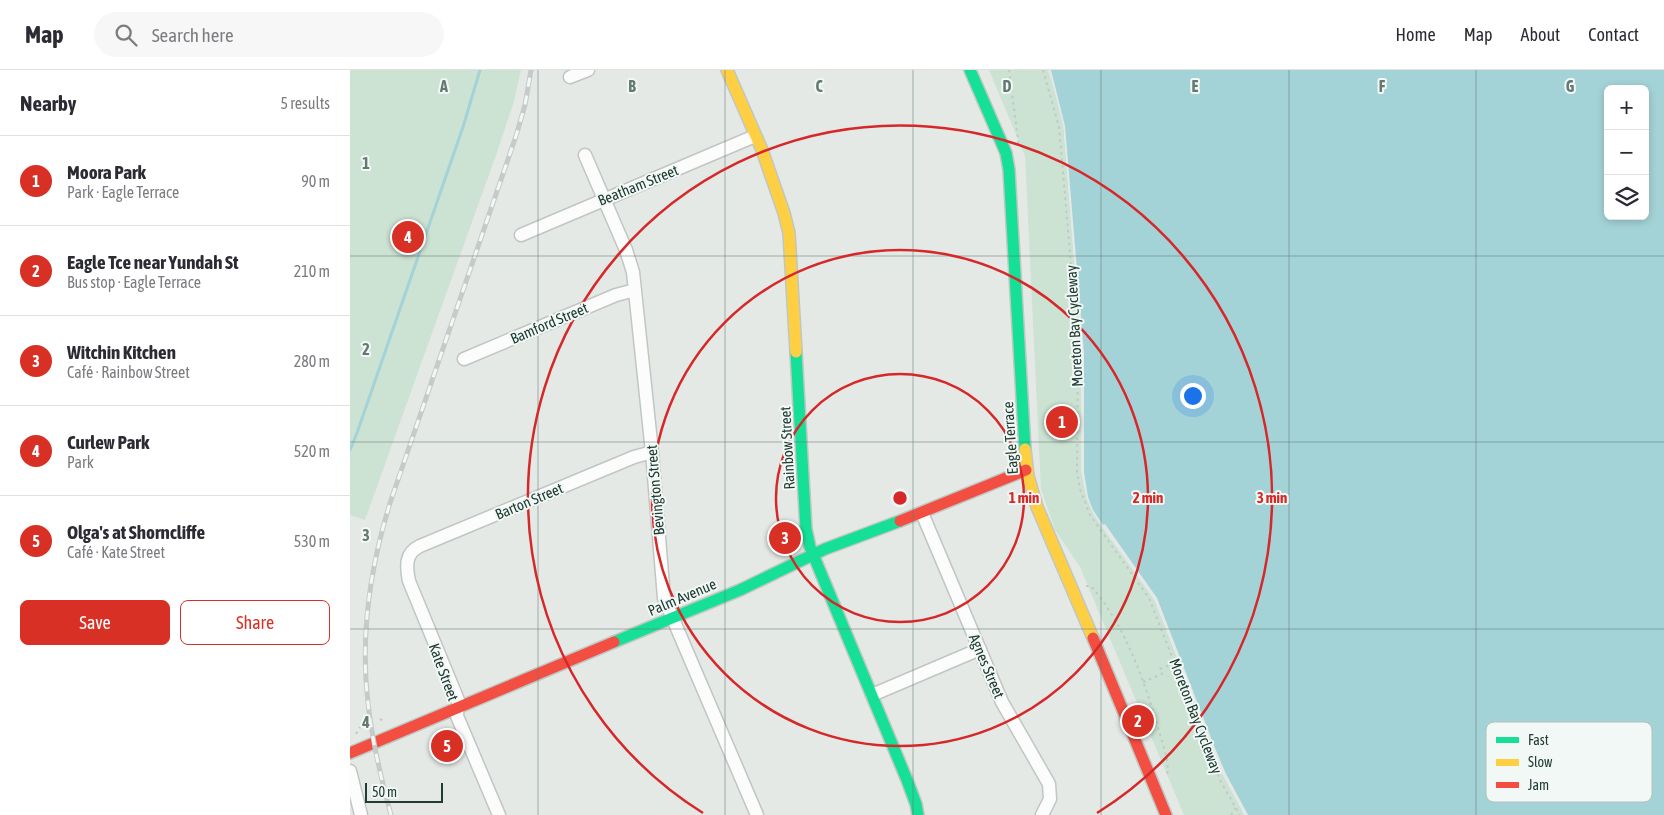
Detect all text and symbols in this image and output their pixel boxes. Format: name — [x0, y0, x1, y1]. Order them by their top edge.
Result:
search box — [94, 12, 444, 57]
text: Map — [25, 21, 64, 48]
icon: search — [112, 21, 140, 49]
text: Search here — [152, 24, 234, 46]
text: Home — [1396, 24, 1436, 45]
text: Map — [1464, 24, 1493, 45]
text: About — [1521, 24, 1560, 45]
text: Contact — [1588, 24, 1639, 45]
text: A — [439, 77, 448, 95]
text: B — [628, 77, 636, 95]
text: C — [815, 77, 823, 95]
text: D — [1003, 77, 1012, 95]
text: E — [1192, 77, 1199, 95]
text: F — [1379, 77, 1386, 95]
text: G — [1566, 77, 1575, 95]
map controls — [1604, 85, 1649, 220]
button: + — [1604, 85, 1649, 130]
text: Nearby — [20, 91, 76, 115]
text: 5 results — [280, 94, 330, 112]
button: − — [1604, 130, 1649, 175]
text: 1 — [362, 154, 370, 172]
text: Moora Park — [67, 161, 146, 183]
street label: Beatham Street — [595, 161, 681, 209]
text: 1 — [32, 172, 40, 190]
text: 90 m — [301, 172, 330, 190]
button: layers — [1604, 175, 1649, 220]
text: Park · Eagle Terrace — [67, 183, 179, 201]
pin: 4 — [392, 218, 424, 256]
text: Eagle Tce near Yundah St — [67, 251, 238, 273]
text: 2 — [32, 262, 40, 280]
text: 210 m — [294, 262, 330, 280]
street label: Moreton Bay Cycleway — [1062, 265, 1086, 387]
text: Bus stop · Eagle Terrace — [67, 273, 201, 291]
street label: Bamford Street — [508, 299, 590, 347]
text: 2 — [362, 340, 370, 358]
text: Witchin Kitchen — [67, 341, 176, 363]
text: 3 — [32, 352, 40, 370]
text: 280 m — [294, 352, 330, 370]
text: Café · Rainbow Street — [67, 363, 190, 381]
your location — [1180, 383, 1206, 409]
street label: Eagle Terrace — [999, 401, 1021, 475]
pin: 1 — [1046, 403, 1078, 441]
street label: Rainbow Street — [776, 406, 798, 490]
text: Curlew Park — [67, 431, 149, 453]
text: 4 — [32, 442, 40, 460]
text: 520 m — [294, 442, 330, 460]
street label: Bevington Street — [643, 444, 667, 536]
text: Park — [67, 453, 94, 471]
street label: Barton Street — [493, 479, 565, 523]
centre of rings — [891, 489, 909, 507]
text: 1 min — [1009, 489, 1039, 506]
text: 2 min — [1133, 489, 1163, 506]
text: 3 min — [1257, 489, 1287, 506]
pin: 3 — [769, 519, 801, 557]
text: Olga's at Shorncliffe — [67, 521, 205, 543]
text: 3 — [362, 526, 370, 544]
text: 5 — [32, 532, 40, 550]
text: 530 m — [294, 532, 330, 550]
text: Café · Kate Street — [67, 543, 165, 561]
street label: Palm Avenue — [645, 575, 719, 619]
button: Save — [20, 600, 170, 645]
button: Share — [180, 600, 330, 645]
street label: Agnes Street — [966, 631, 1008, 701]
street label: Kate Street — [426, 641, 462, 703]
street label: Moreton Bay Cycleway — [1166, 656, 1226, 776]
pin: 2 — [1122, 702, 1154, 740]
text: 4 — [361, 713, 370, 731]
legend — [1486, 722, 1652, 802]
pin: 5 — [431, 727, 463, 765]
text: Fast — [1528, 732, 1549, 748]
text: Slow — [1528, 754, 1553, 770]
text: Jam — [1528, 777, 1549, 793]
scale bar — [365, 780, 442, 803]
text: 50 m — [372, 784, 397, 800]

